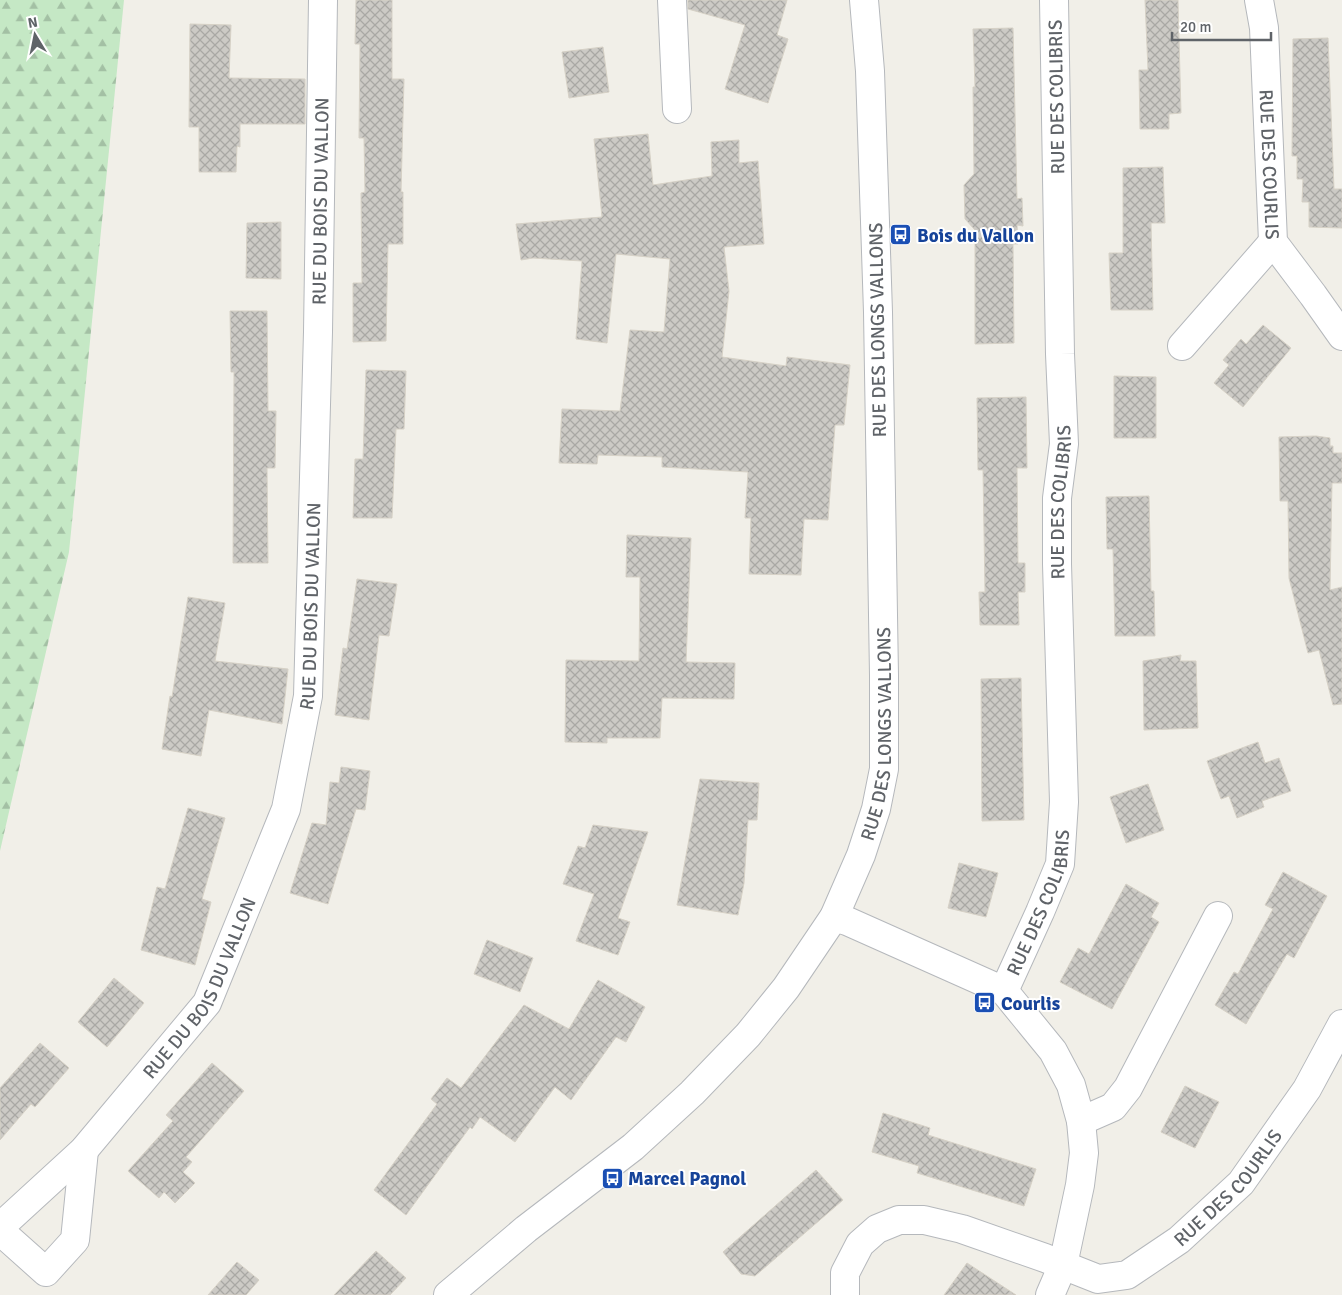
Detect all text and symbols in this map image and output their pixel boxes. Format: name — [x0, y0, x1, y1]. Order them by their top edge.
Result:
north arrow — [10, 10, 60, 60]
scale bar — [1172, 10, 1271, 42]
text: N — [27, 13, 39, 32]
text: 20 m — [1180, 18, 1211, 36]
street label: RUE DES COLIBRIS — [1044, 19, 1070, 175]
street label: RUE DES COURLIS — [1254, 89, 1284, 240]
street label: RUE DU BOIS DU VALLON — [307, 97, 335, 305]
street label: RUE DES LONGS VALLONS — [864, 222, 892, 438]
bus stop icon: Bois du Vallon — [889, 223, 913, 247]
place label: Bois du Vallon — [917, 224, 1034, 248]
street label: RUE DES COLIBRIS — [1045, 425, 1077, 580]
street label: RUE DU BOIS DU VALLON — [295, 502, 326, 712]
street label: RUE DES LONGS VALLONS — [856, 627, 897, 844]
street label: RUE DES COLIBRIS — [1002, 829, 1075, 979]
street label: RUE DU BOIS DU VALLON — [138, 894, 262, 1084]
bus stop icon: Courlis — [973, 991, 997, 1015]
place label: Courlis — [1001, 992, 1060, 1016]
street label: RUE DES COURLIS — [1169, 1125, 1288, 1252]
bus stop icon: Marcel Pagnol — [600, 1166, 624, 1190]
place label: Marcel Pagnol — [628, 1167, 746, 1191]

